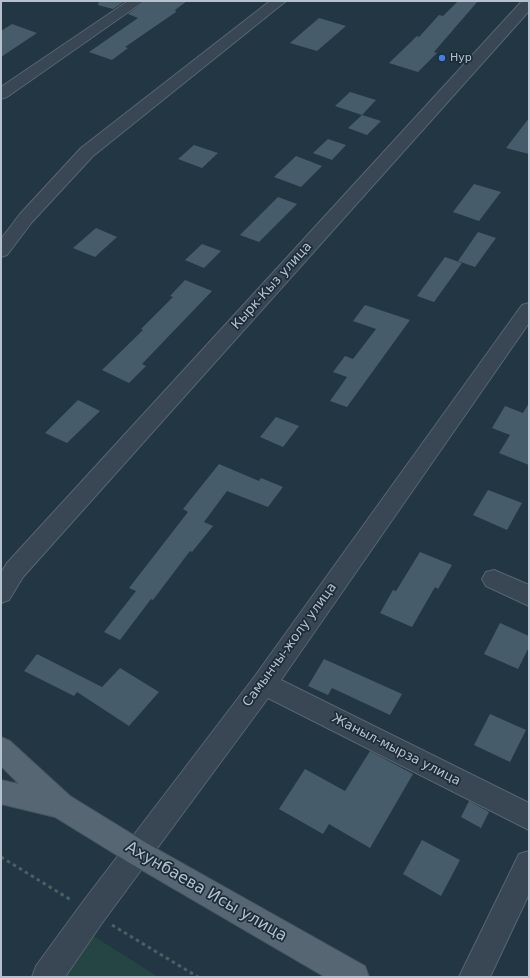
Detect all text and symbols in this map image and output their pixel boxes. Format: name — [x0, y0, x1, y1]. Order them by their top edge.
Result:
place label: Нур — [450, 51, 472, 65]
marker: Нур — [437, 53, 447, 63]
street label: Кырк-Кыз улица — [229, 239, 315, 333]
street label: Самынчы-жолу улица — [240, 580, 340, 710]
street label: Жаныл-мырза улица — [329, 711, 463, 789]
street label: Ахунбаева Исы улица — [122, 838, 290, 946]

